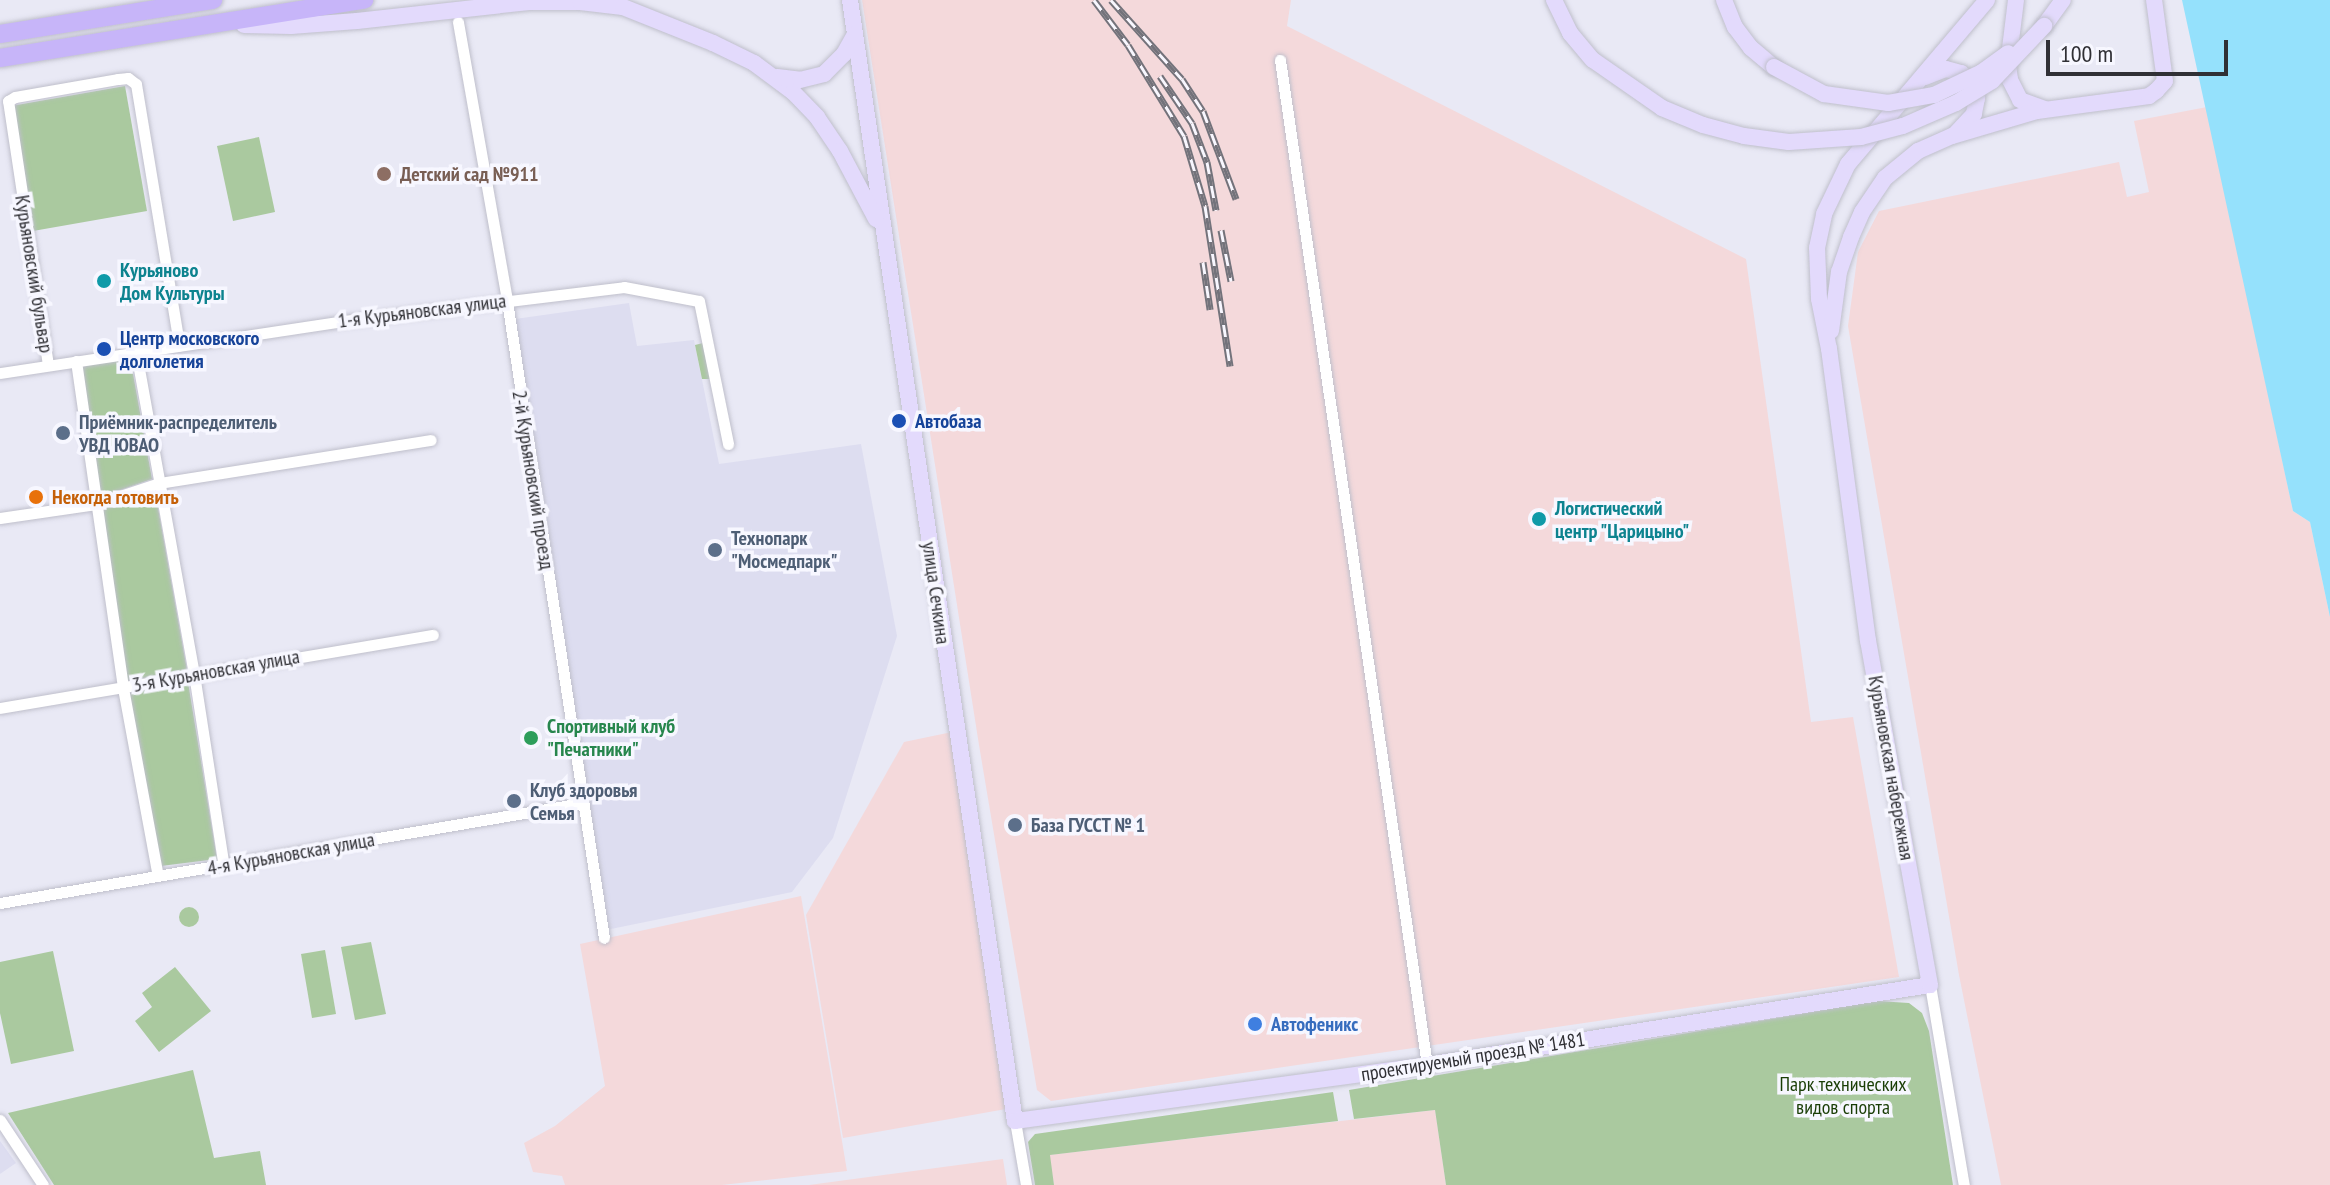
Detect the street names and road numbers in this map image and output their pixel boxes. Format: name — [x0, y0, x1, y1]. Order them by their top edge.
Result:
street label: Курьяновский бульвар — [10, 193, 58, 355]
street label: 1-я Курьяновская улица — [337, 289, 507, 333]
street label: 2-й Курьяновский проезд — [507, 389, 559, 571]
street label: улица Сечкина — [917, 540, 955, 646]
street label: 3-я Курьяновская улица — [131, 644, 301, 698]
street label: Курьяновская набережная — [1863, 674, 1919, 862]
street label: 4-я Курьяновская улица — [206, 827, 376, 881]
street label: проектируемый проезд № 1481 — [1359, 1027, 1587, 1087]

